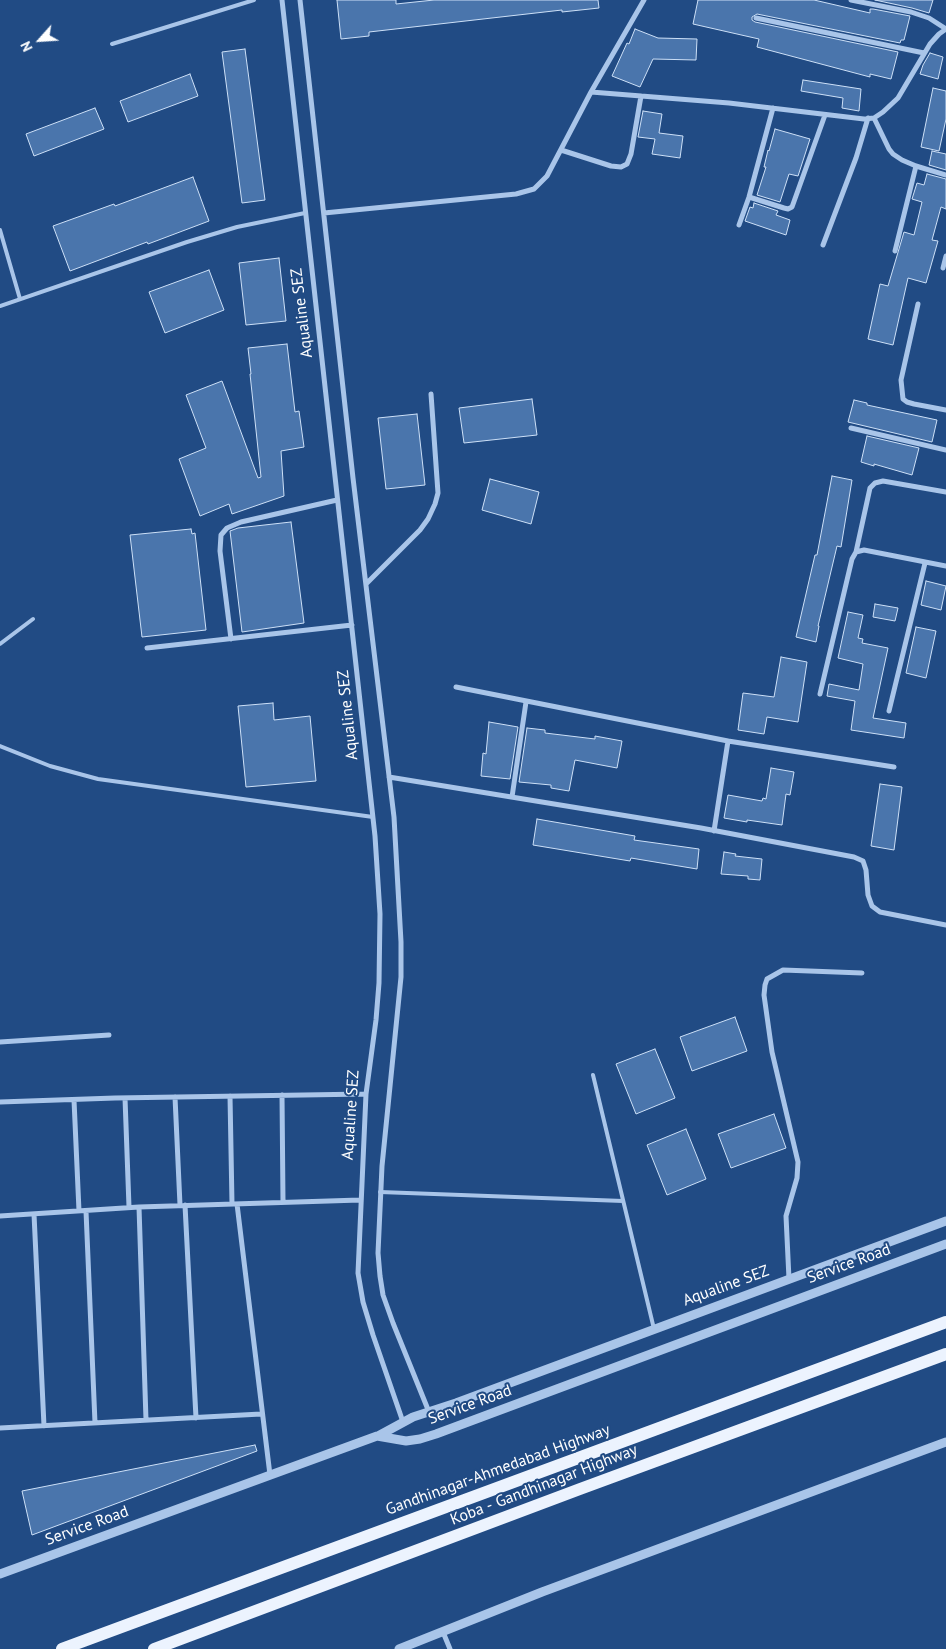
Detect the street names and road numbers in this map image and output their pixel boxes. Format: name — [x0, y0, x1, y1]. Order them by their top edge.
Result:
street label: Aqualine SEZ — [287, 267, 317, 359]
street label: Aqualine SEZ — [334, 669, 362, 761]
street label: Aqualine SEZ — [338, 1069, 364, 1161]
street label: Service Road — [805, 1240, 893, 1288]
street label: Aqualine SEZ — [680, 1262, 772, 1310]
street label: Service Road — [426, 1381, 514, 1429]
street label: Gandhinagar-Ahmedabad Highway — [383, 1420, 613, 1520]
street label: Koba - Gandhinagar Highway — [448, 1440, 640, 1530]
street label: Service Road — [43, 1502, 131, 1550]

